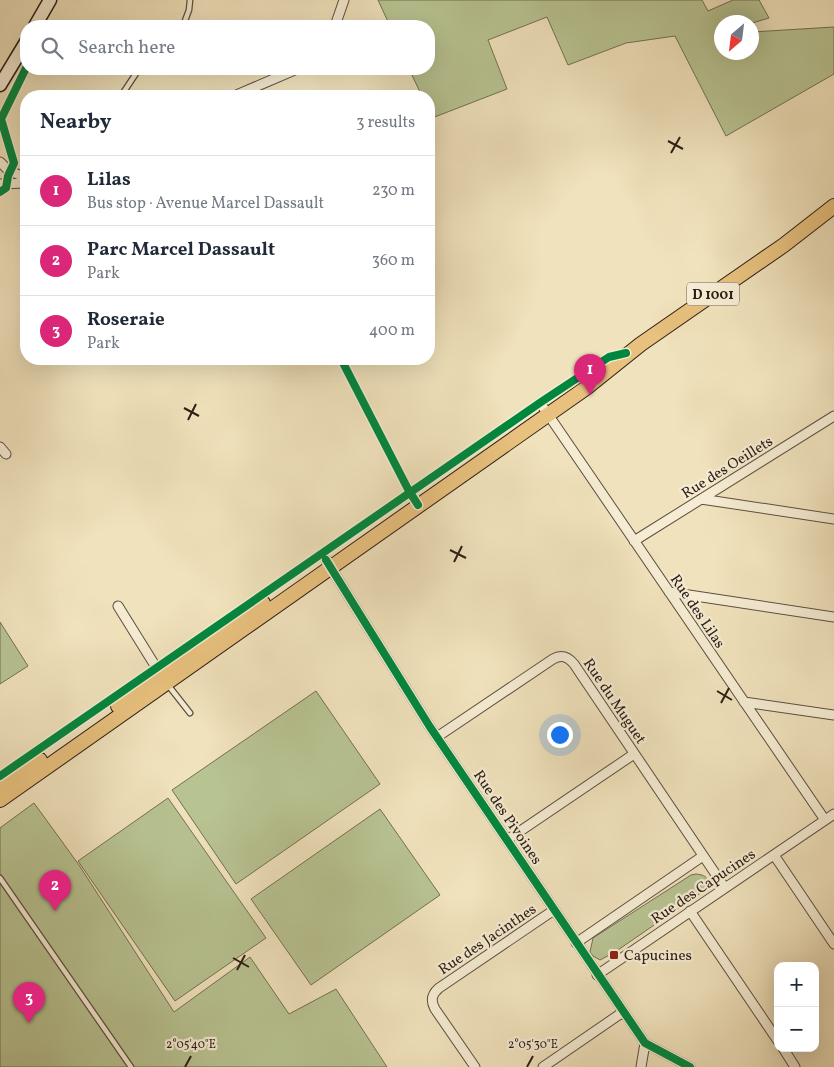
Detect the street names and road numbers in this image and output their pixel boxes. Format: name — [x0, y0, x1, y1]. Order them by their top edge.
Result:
road number: D 1001 — [687, 282, 739, 306]
street label: Rue des Oeillets — [678, 432, 778, 505]
street label: Rue des Lilas — [664, 571, 729, 653]
street label: Rue du Muguet — [577, 655, 650, 749]
street label: Rue des Pivoines — [467, 766, 546, 869]
street label: Rue des Capucines — [647, 844, 760, 930]
street label: Rue des Jacinthes — [435, 900, 541, 981]

